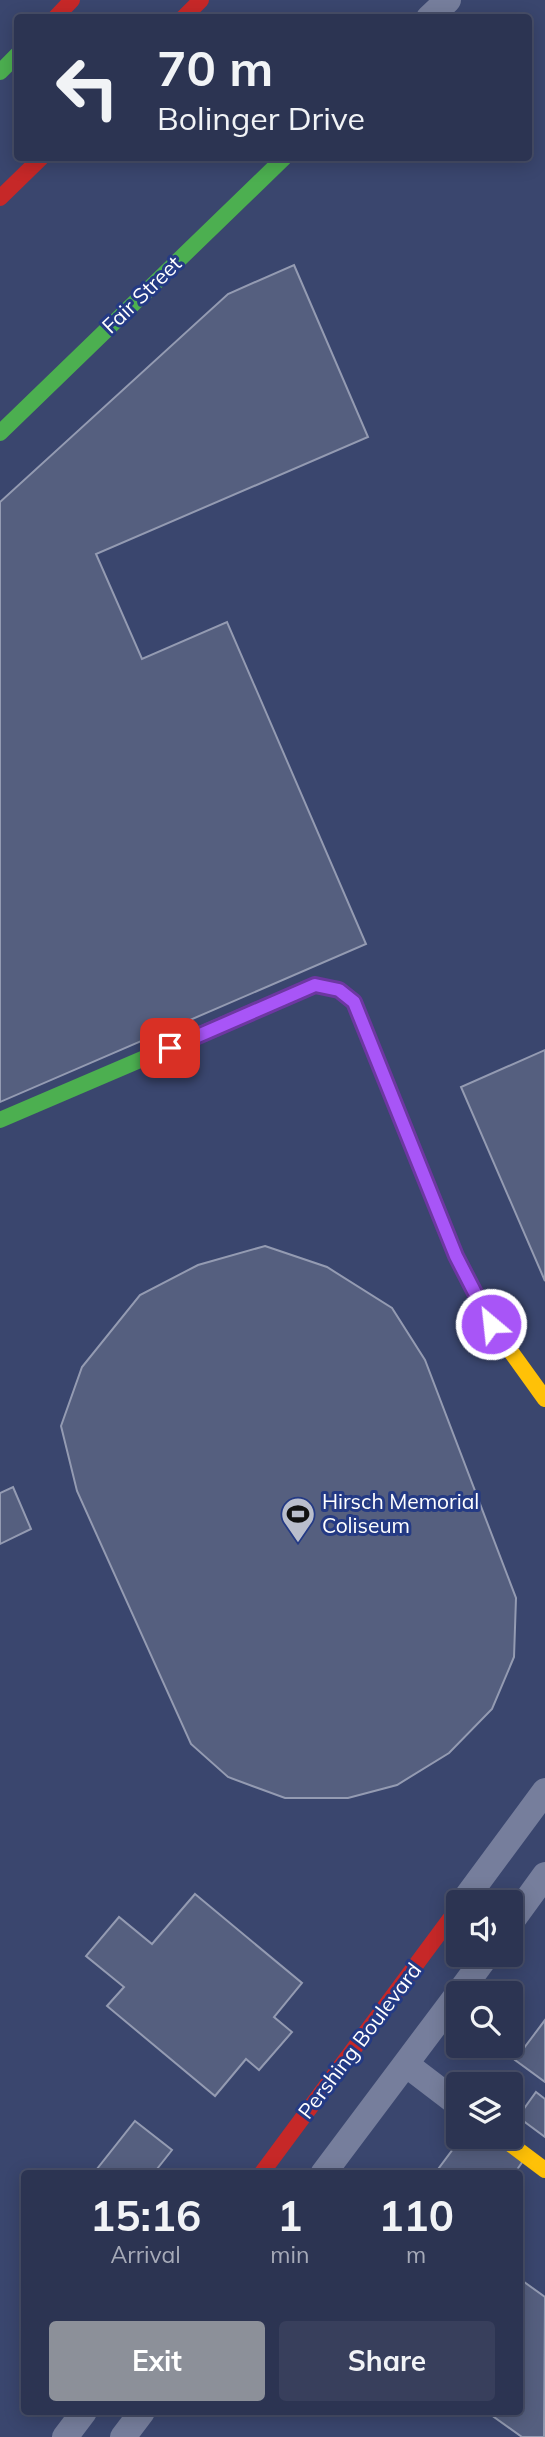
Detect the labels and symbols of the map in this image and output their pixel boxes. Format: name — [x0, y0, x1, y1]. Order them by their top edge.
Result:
street label: Fair Street — [96, 250, 186, 338]
pin — [140, 1018, 200, 1078]
position arrow — [454, 1287, 528, 1361]
place label: Hirsch Memorial Coliseum — [322, 1488, 479, 1538]
sports icon: Hirsch Memorial Coliseum — [279, 1495, 317, 1544]
street label: Pershing Boulevard — [292, 1957, 426, 2124]

